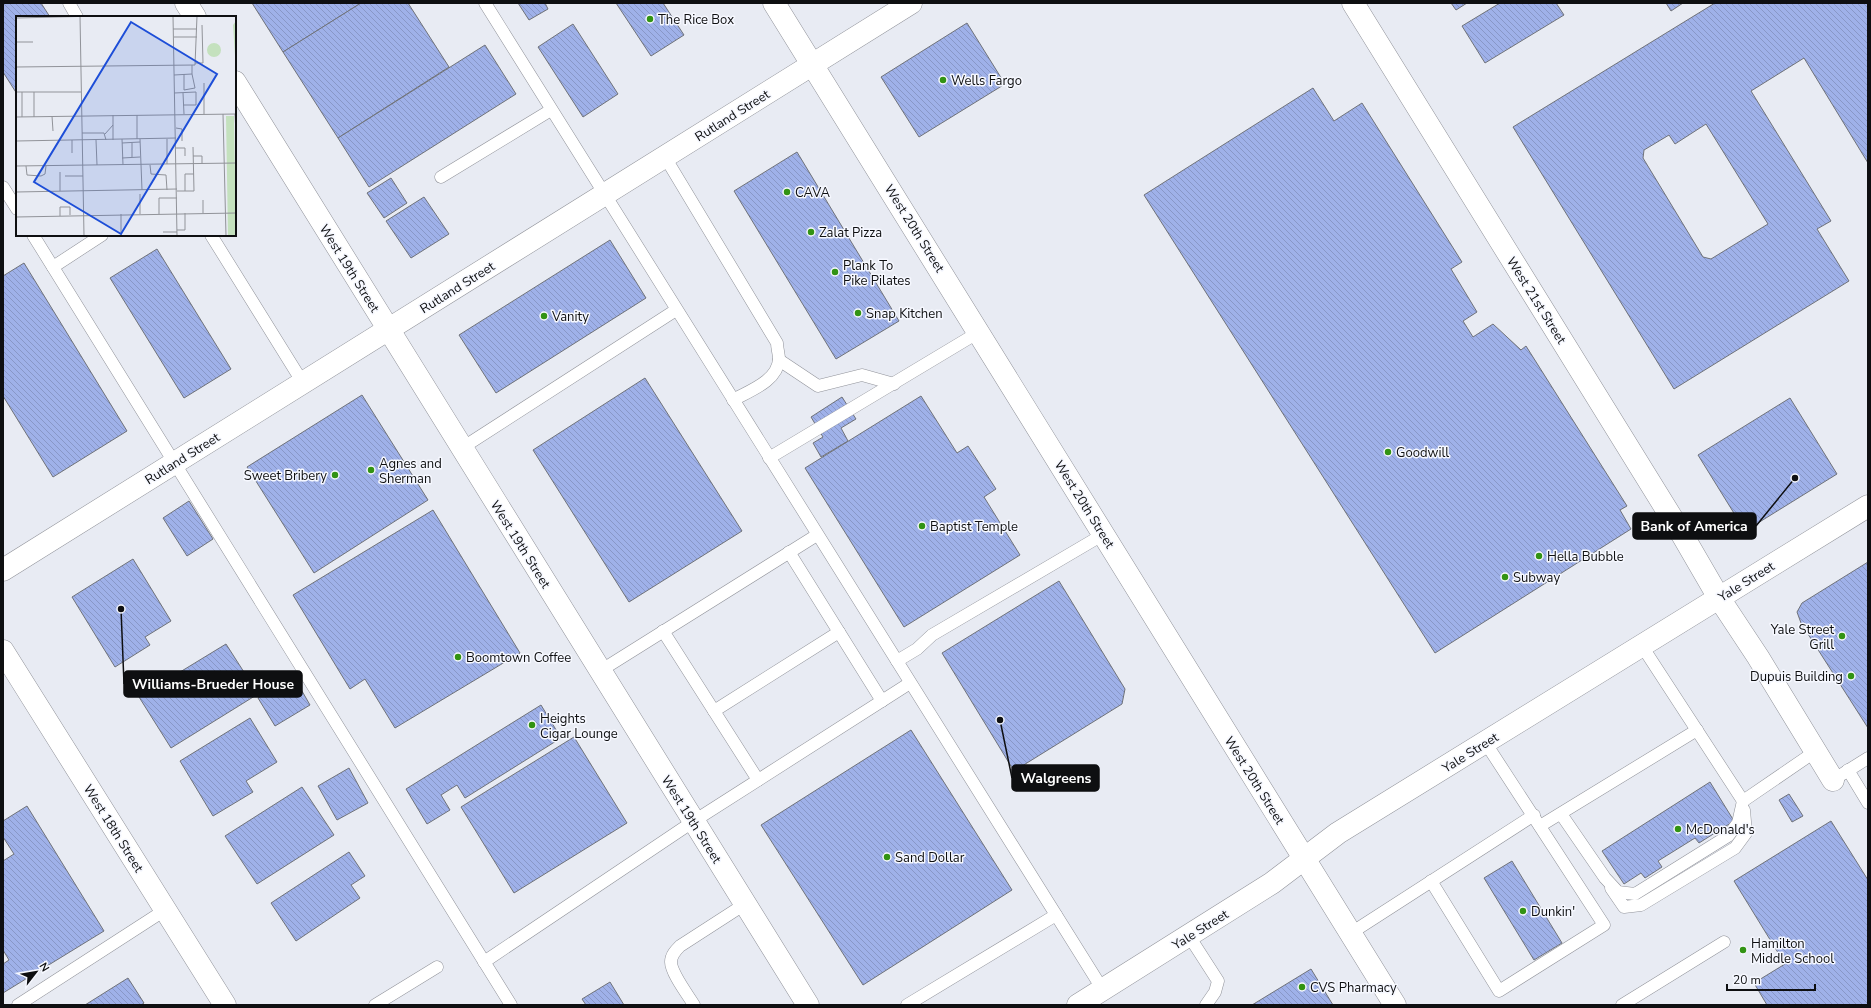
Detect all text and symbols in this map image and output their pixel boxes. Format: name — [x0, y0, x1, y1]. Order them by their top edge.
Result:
place label: The Rice Box — [658, 11, 734, 29]
marker: The Rice Box — [645, 14, 655, 24]
inset map — [16, 16, 236, 236]
place label: Wells Fargo — [951, 72, 1022, 90]
marker: Wells Fargo — [938, 75, 948, 85]
street label: Rutland Street — [692, 85, 774, 146]
street label: West 20th Street — [880, 181, 949, 276]
place label: CAVA — [795, 184, 831, 202]
marker: CAVA — [782, 187, 792, 197]
street label: West 19th Street — [315, 221, 384, 316]
place label: Zalat Pizza — [819, 224, 882, 242]
marker: Zalat Pizza — [806, 227, 816, 237]
street label: West 21st Street — [1502, 253, 1570, 348]
street label: Rutland Street — [417, 257, 499, 318]
place label: Plank To Pike Pilates — [843, 257, 910, 290]
marker: Plank To Pike Pilates — [830, 267, 840, 277]
place label: Snap Kitchen — [866, 305, 943, 323]
place label: Vanity — [551, 308, 589, 326]
marker: Snap Kitchen — [853, 308, 863, 318]
marker: Vanity — [539, 311, 549, 321]
street label: Rutland Street — [142, 428, 224, 489]
place label: Goodwill — [1396, 444, 1449, 462]
marker: Goodwill — [1383, 447, 1393, 457]
place label: Agnes and Sherman — [379, 455, 442, 488]
street label: West 20th Street — [1050, 457, 1119, 552]
marker: Agnes and Sherman — [366, 465, 376, 475]
place label: Sweet Bribery — [244, 467, 327, 485]
marker: Sweet Bribery — [330, 470, 340, 480]
street label: West 19th Street — [486, 497, 555, 592]
callout: Bank of America — [1633, 513, 1756, 539]
text: Bank of America — [1640, 517, 1748, 536]
place label: Baptist Temple — [930, 518, 1018, 536]
marker: Baptist Temple — [917, 521, 927, 531]
place label: Hella Bubble — [1547, 548, 1624, 566]
marker: Hella Bubble — [1534, 551, 1544, 561]
street label: Yale Street — [1714, 557, 1778, 607]
place label: Subway — [1513, 569, 1560, 587]
marker: Subway — [1500, 572, 1510, 582]
place label: Yale Street Grill — [1770, 621, 1834, 654]
marker: Yale Street Grill — [1837, 631, 1847, 641]
place label: Boomtown Coffee — [466, 649, 571, 667]
marker: Boomtown Coffee — [453, 652, 463, 662]
place label: Dupuis Building — [1750, 668, 1843, 686]
callout: Williams-Brueder House — [124, 671, 302, 697]
marker: Dupuis Building — [1846, 671, 1856, 681]
text: Williams-Brueder House — [132, 675, 294, 694]
place label: Heights Cigar Lounge — [540, 710, 618, 743]
marker: Heights Cigar Lounge — [527, 720, 537, 730]
street label: Yale Street — [1438, 728, 1502, 778]
street label: West 20th Street — [1220, 733, 1289, 828]
callout: Walgreens — [1012, 765, 1099, 791]
text: Walgreens — [1021, 769, 1092, 788]
street label: West 19th Street — [657, 772, 726, 867]
street label: West 18th Street — [79, 781, 148, 876]
place label: McDonald's — [1686, 821, 1755, 839]
marker: McDonald's — [1673, 824, 1683, 834]
place label: Sand Dollar — [895, 849, 965, 867]
marker: Sand Dollar — [882, 852, 892, 862]
place label: Dunkin' — [1531, 903, 1575, 921]
street label: Yale Street — [1168, 905, 1232, 955]
marker: Dunkin' — [1518, 906, 1528, 916]
place label: Hamilton Middle School — [1751, 935, 1834, 968]
marker: Hamilton Middle School — [1738, 945, 1748, 955]
north arrow — [16, 952, 56, 992]
text: N — [36, 960, 53, 974]
scale bar — [1727, 966, 1815, 992]
text: 20 m — [1733, 972, 1761, 988]
place label: CVS Pharmacy — [1310, 979, 1397, 997]
marker: CVS Pharmacy — [1297, 982, 1307, 992]

